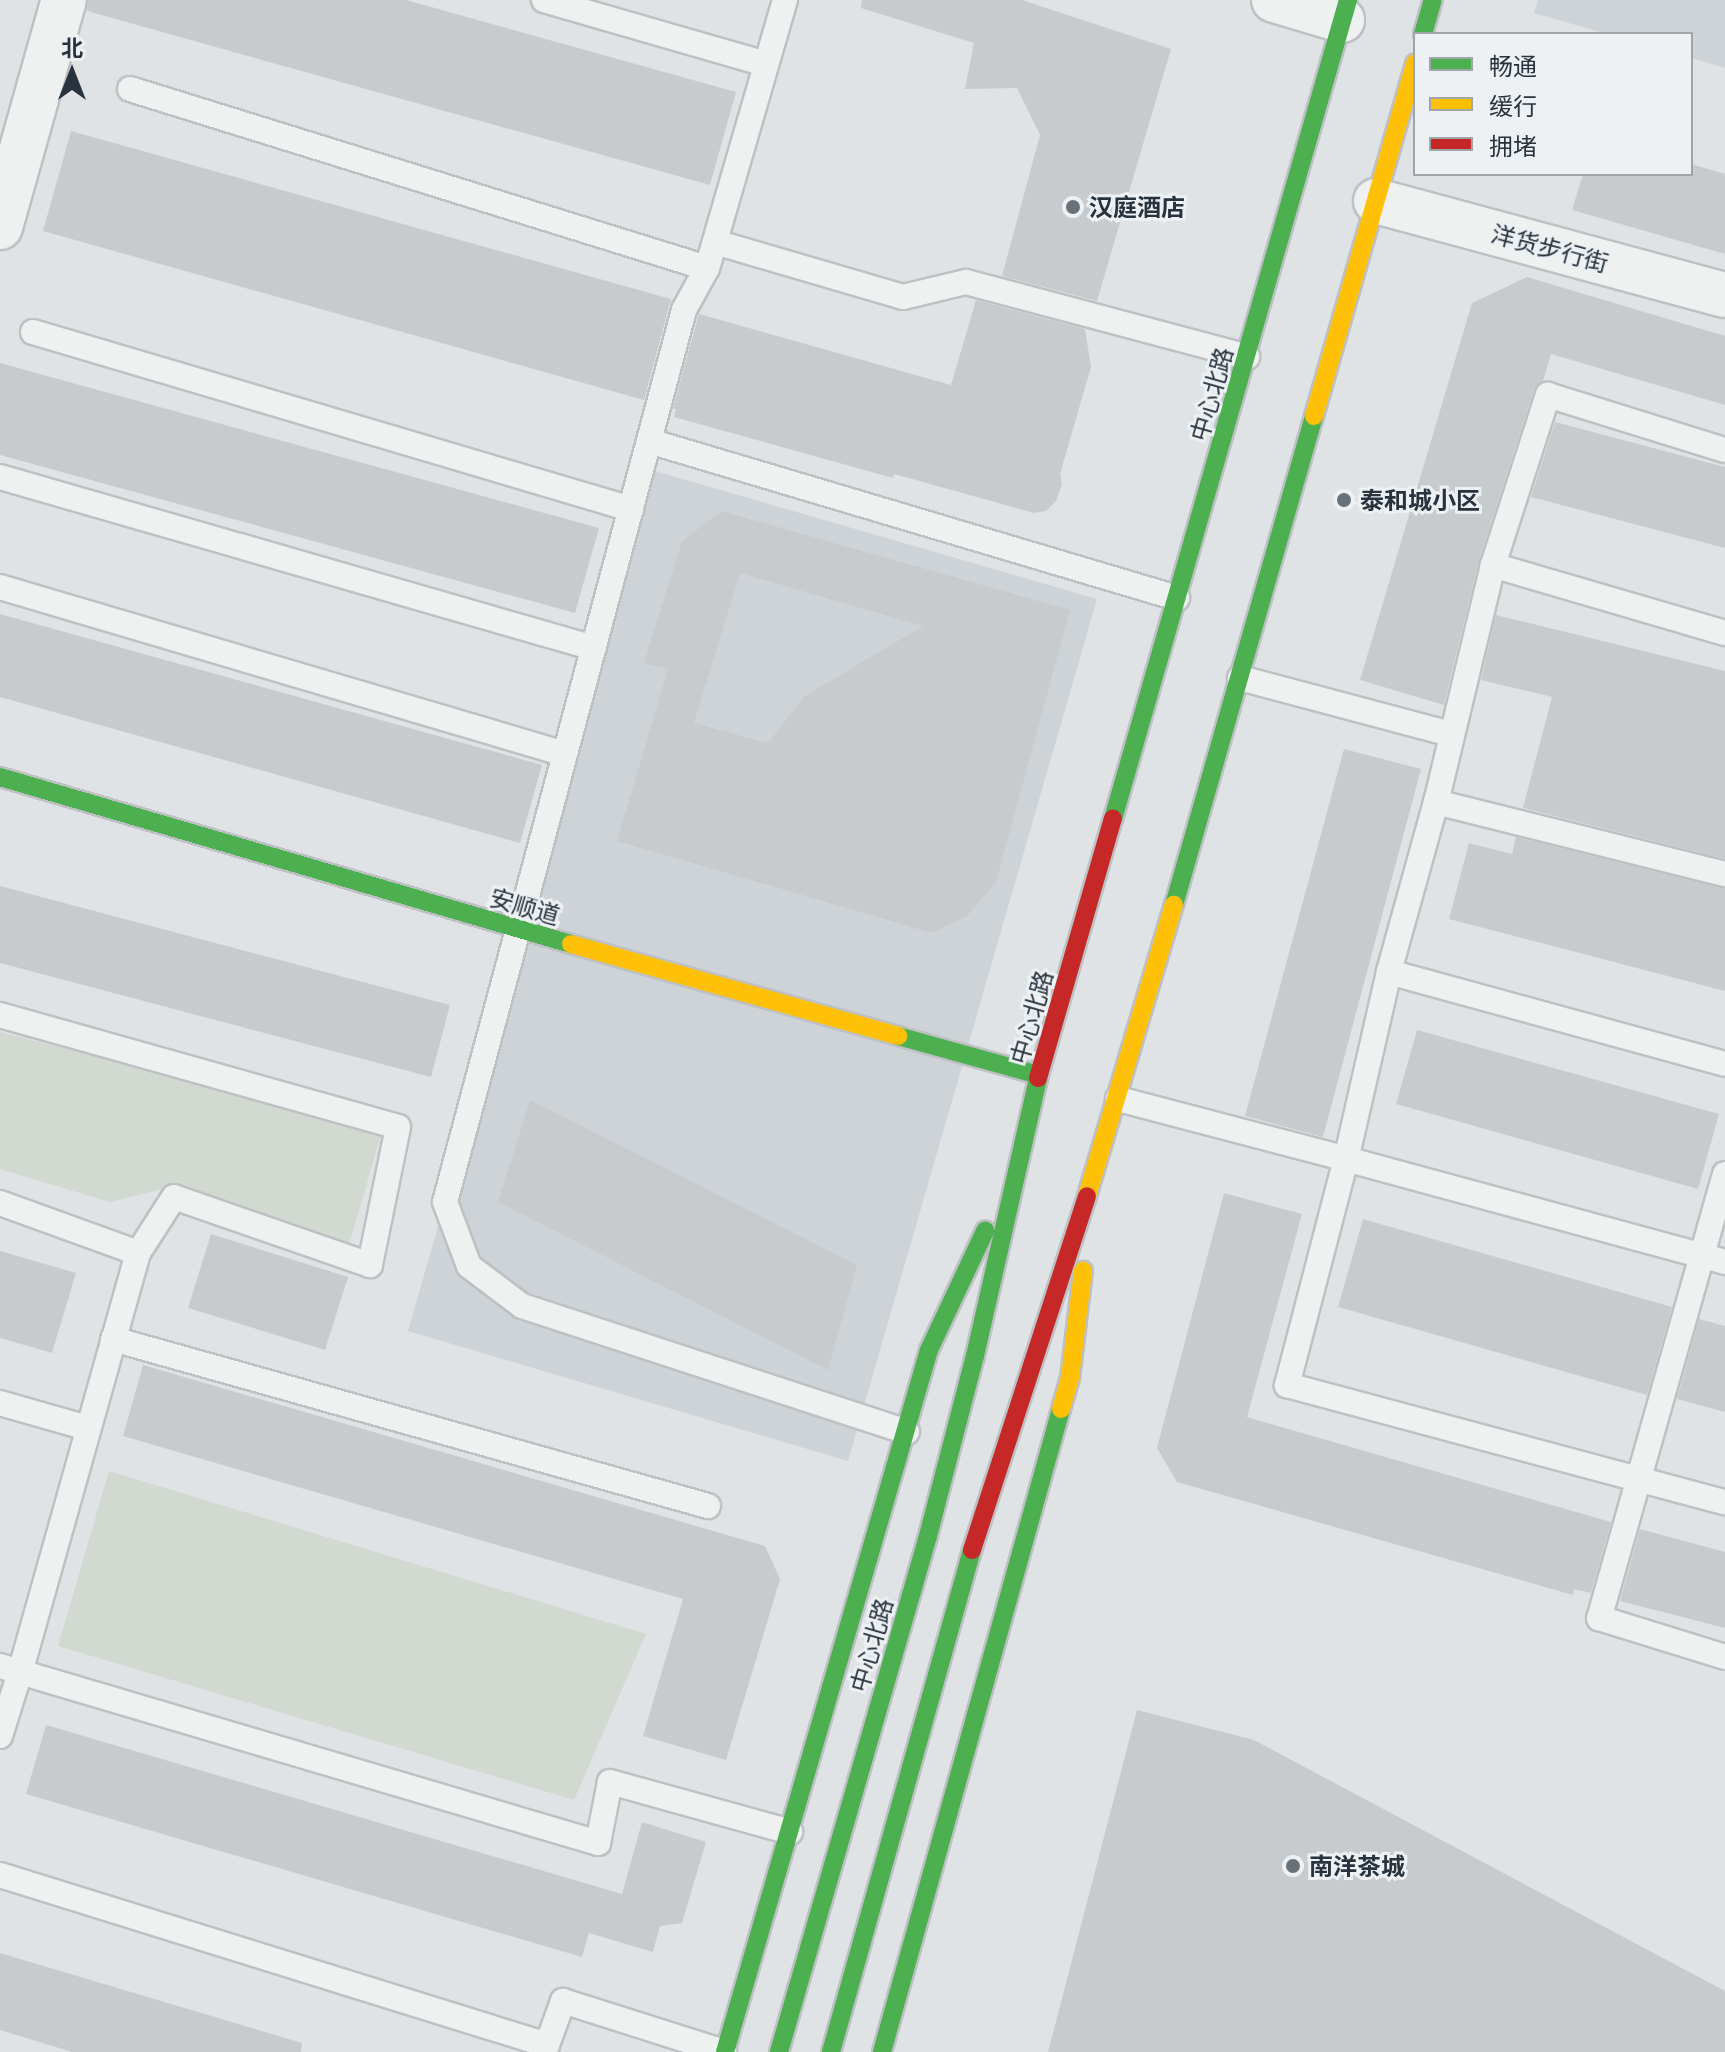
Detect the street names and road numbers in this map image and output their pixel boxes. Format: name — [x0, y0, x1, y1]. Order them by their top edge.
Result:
street label: 洋货步行街 — [1488, 219, 1612, 277]
street label: 中心北路 — [1184, 344, 1238, 444]
street label: 安顺道 — [486, 882, 564, 930]
street label: 中心北路 — [1004, 967, 1058, 1067]
street label: 中心北路 — [844, 1595, 898, 1695]

